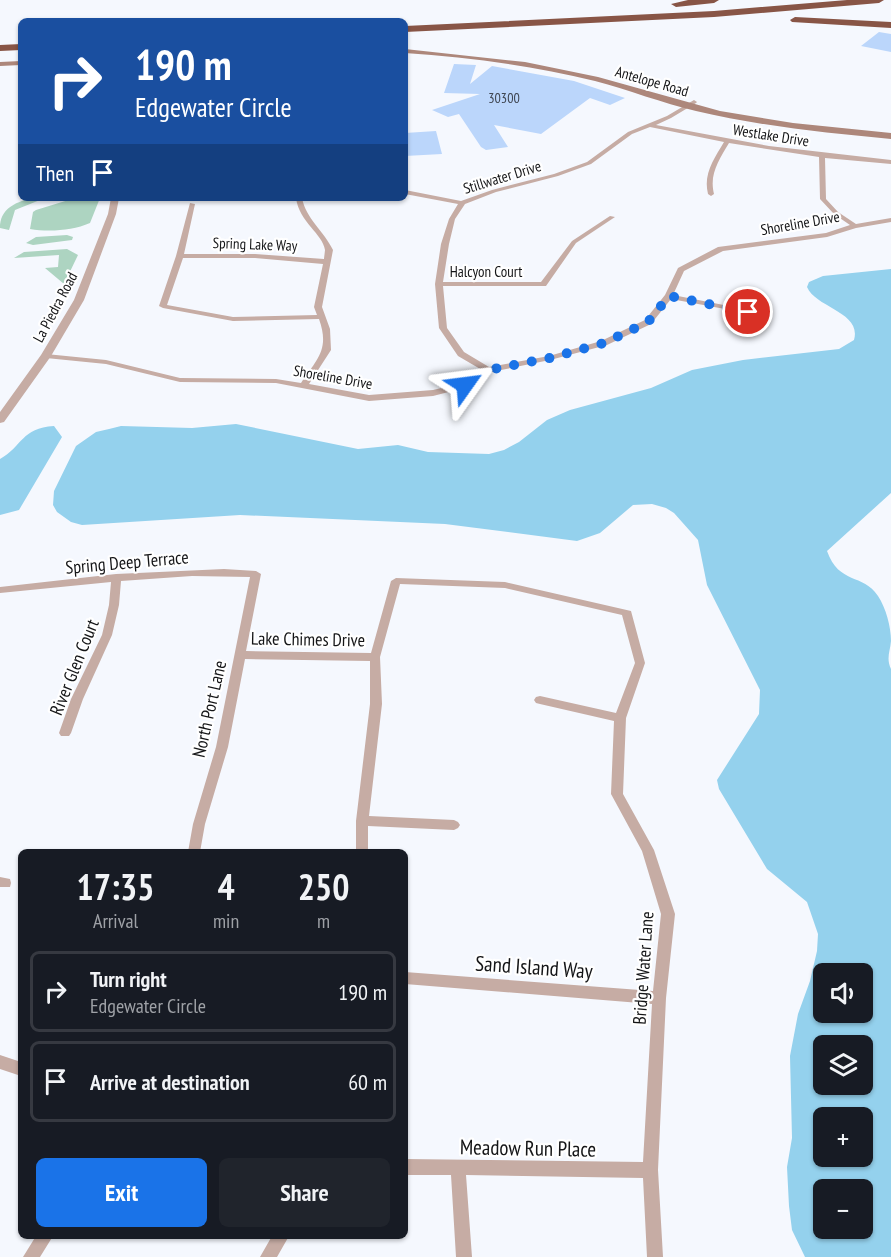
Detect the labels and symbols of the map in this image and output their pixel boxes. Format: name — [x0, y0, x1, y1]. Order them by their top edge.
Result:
street label: Antelope Road — [613, 61, 691, 101]
house number: 30300 — [488, 89, 520, 107]
street label: Westlake Drive — [732, 120, 810, 150]
street label: Stillwater Drive — [461, 156, 543, 198]
street label: Shoreline Drive — [759, 207, 841, 239]
street label: Spring Lake Way — [212, 233, 298, 255]
street label: Halcyon Court — [450, 262, 522, 281]
street label: La Piedra Road — [29, 269, 81, 345]
pin — [722, 286, 773, 337]
position arrow — [433, 353, 497, 417]
street label: Shoreline Drive — [292, 361, 374, 393]
street label: Spring Deep Terrace — [65, 545, 189, 579]
street label: River Glen Court — [44, 616, 104, 718]
street label: Lake Chimes Drive — [251, 627, 365, 651]
street label: North Port Lane — [187, 658, 231, 760]
street label: Bridge Water Lane — [628, 911, 658, 1025]
street label: Sand Island Way — [474, 949, 594, 985]
street label: Meadow Run Place — [460, 1133, 596, 1163]

